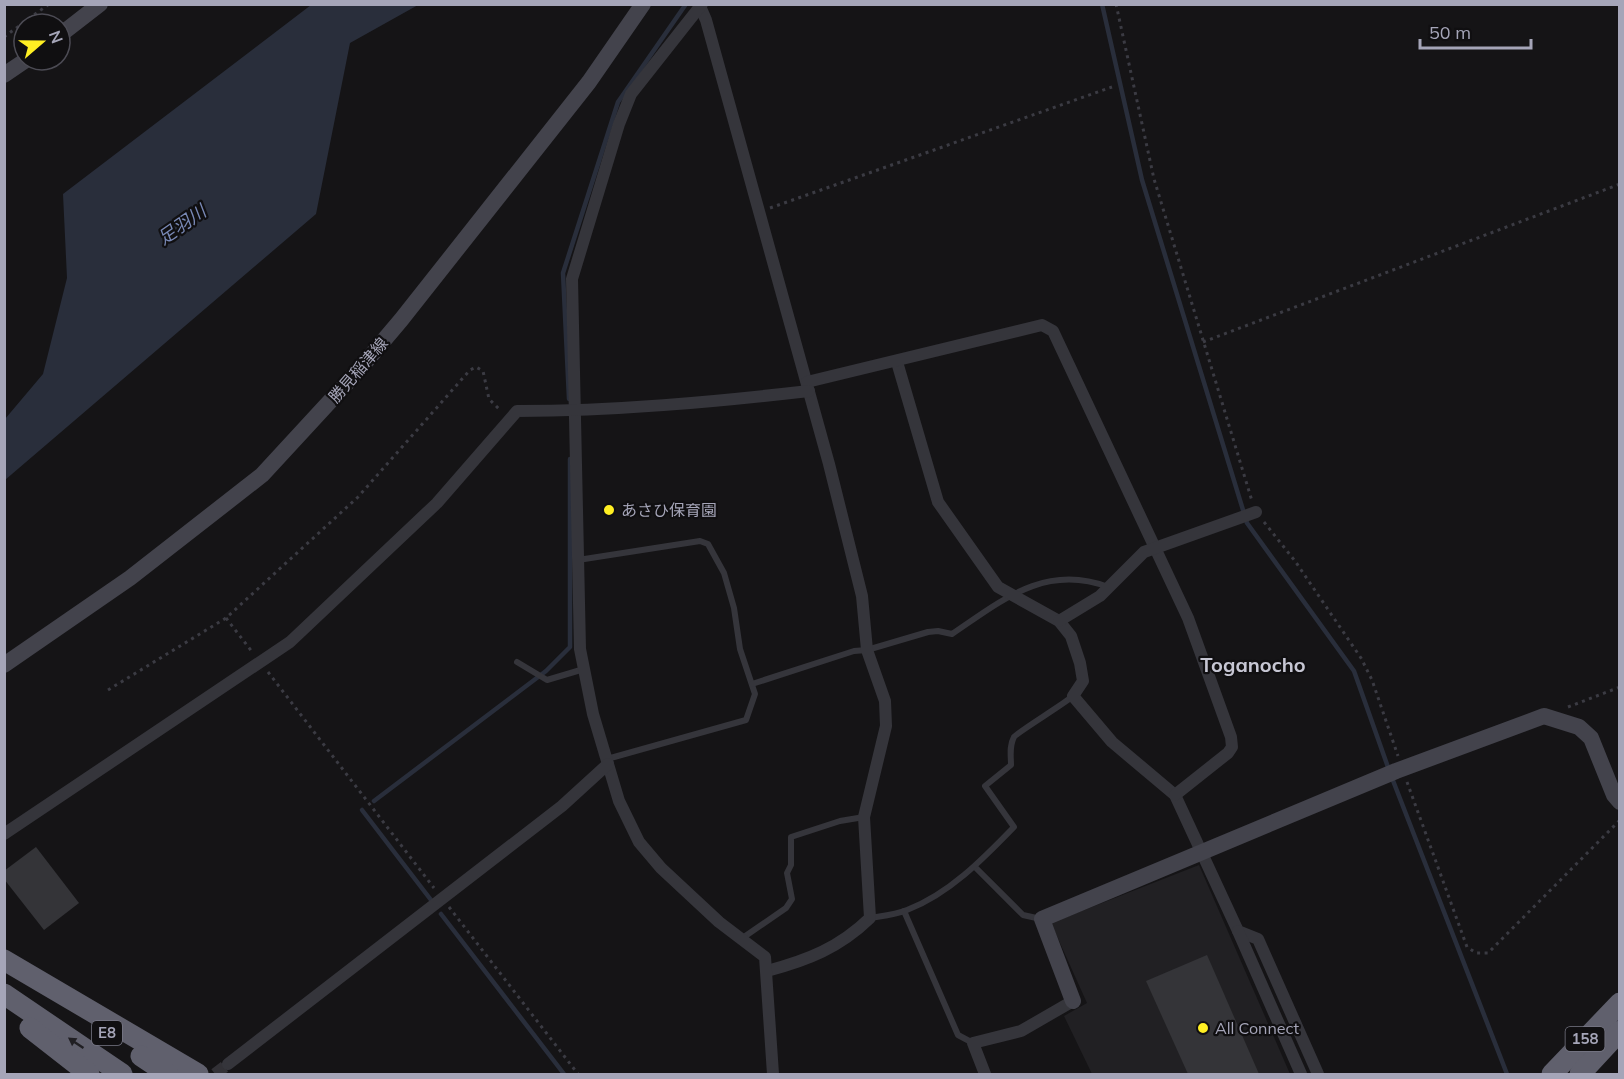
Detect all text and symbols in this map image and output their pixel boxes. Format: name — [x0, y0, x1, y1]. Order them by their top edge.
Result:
north arrow — [12, 12, 72, 72]
scale bar — [1420, 12, 1531, 50]
text: 50 m — [1429, 21, 1471, 44]
text: N — [45, 28, 68, 46]
water label: 足羽川 — [153, 199, 212, 249]
street label: 勝見稲津線 — [324, 333, 392, 407]
place label: あさひ保育園 — [621, 500, 717, 520]
marker: あさひ保育園 — [602, 503, 616, 517]
district label: Toganocho — [1200, 652, 1306, 677]
place label: All Connect — [1215, 1018, 1299, 1038]
road number: E8 — [92, 1021, 122, 1045]
marker: All Connect — [1196, 1021, 1210, 1035]
road number: 158 — [1566, 1027, 1604, 1051]
one-way arrow — [68, 1038, 84, 1049]

